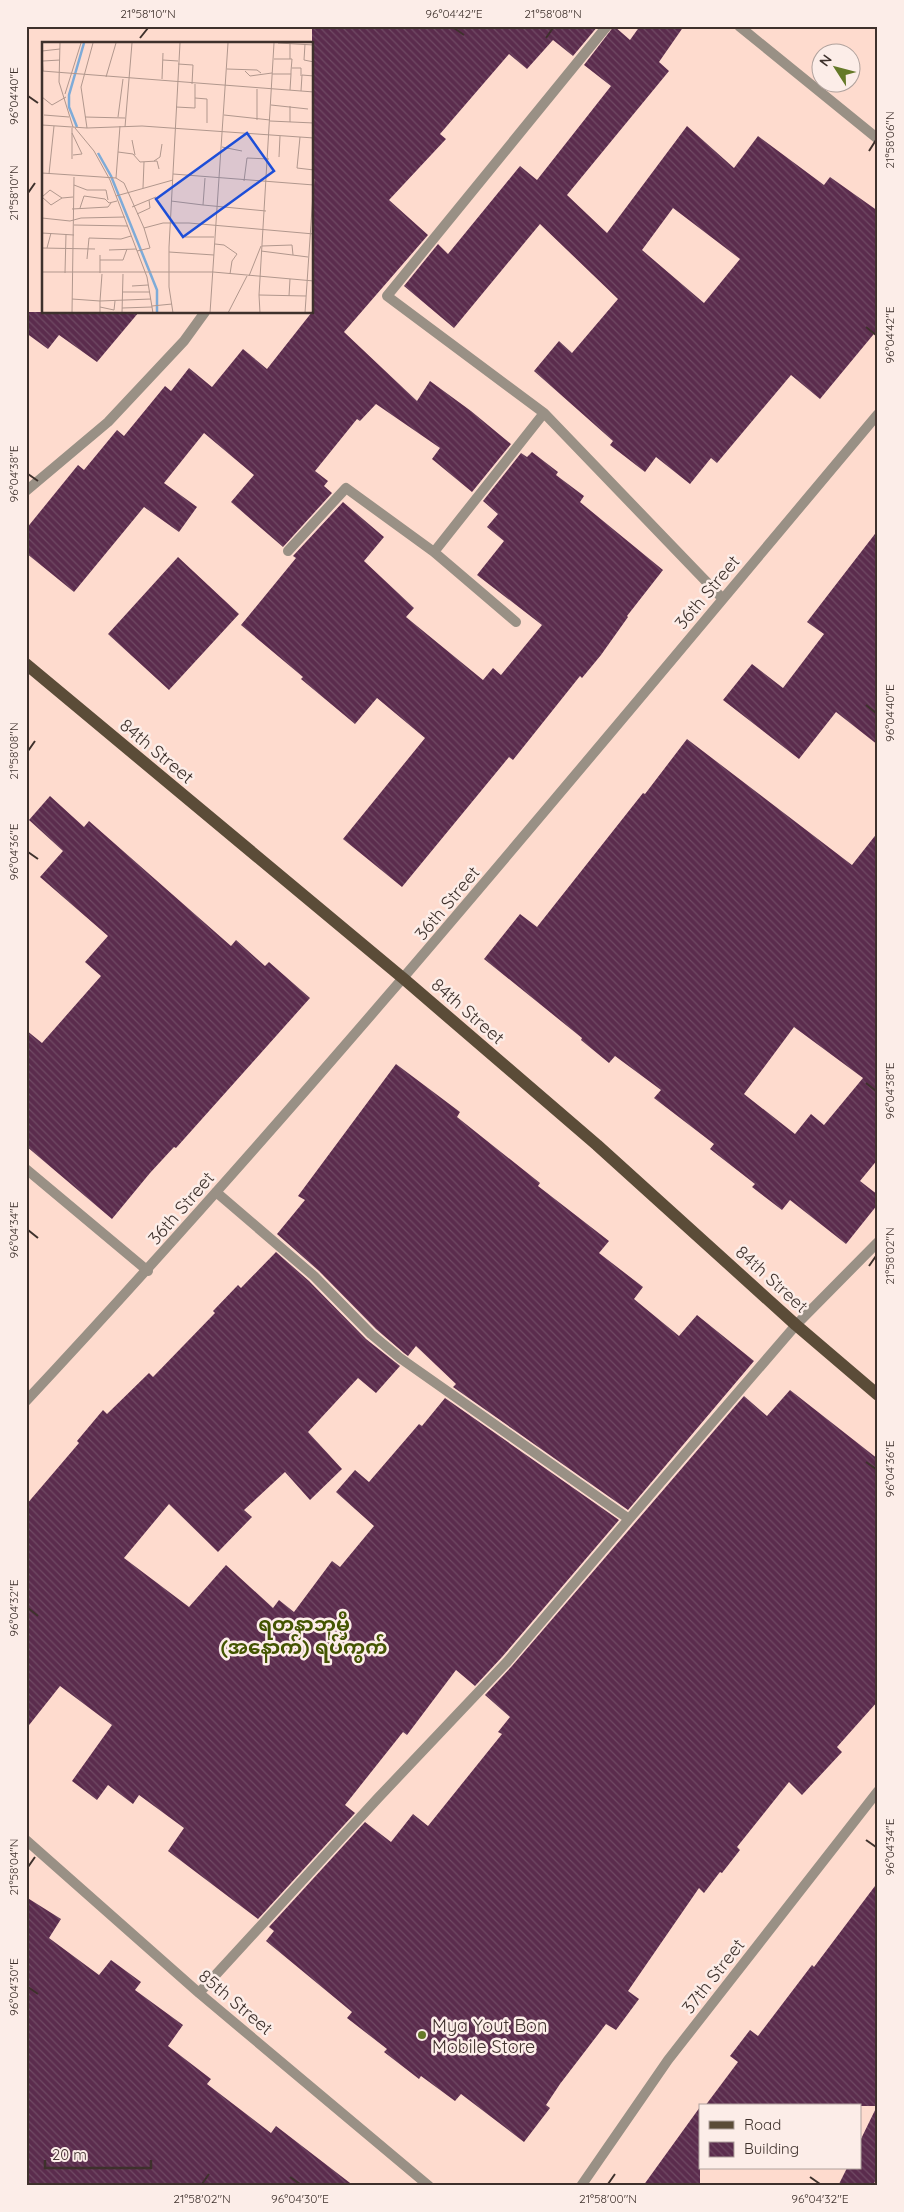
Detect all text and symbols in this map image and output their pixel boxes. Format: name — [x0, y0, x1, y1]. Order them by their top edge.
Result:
text: 21°58'10"N — [120, 6, 176, 21]
text: 96°04'42"E — [425, 6, 483, 21]
text: 21°58'08"N — [524, 6, 582, 21]
inset map — [42, 42, 314, 314]
north arrow — [812, 42, 862, 92]
text: N — [815, 51, 836, 70]
text: 96°04'40"E — [6, 67, 21, 125]
text: 21°58'06"N — [882, 111, 897, 169]
text: 21°58'10"N — [6, 165, 21, 221]
text: 96°04'42"E — [882, 306, 897, 364]
text: 96°04'38"E — [6, 445, 21, 503]
street label: 36th Street — [669, 550, 745, 634]
text: 96°04'40"E — [882, 684, 897, 742]
street label: 84th Street — [115, 713, 199, 789]
text: 21°58'08"N — [6, 722, 21, 780]
text: 96°04'36"E — [6, 823, 21, 881]
street label: 36th Street — [409, 861, 485, 945]
street label: 84th Street — [427, 973, 509, 1049]
text: 96°04'38"E — [882, 1062, 897, 1120]
street label: 36th Street — [143, 1167, 219, 1249]
text: 96°04'34"E — [6, 1201, 21, 1258]
text: 21°58'02"N — [882, 1227, 897, 1285]
street label: 84th Street — [731, 1240, 813, 1318]
text: 96°04'36"E — [882, 1440, 897, 1498]
text: 96°04'32"E — [6, 1579, 21, 1637]
district label: ရတနာဘုမ္မိ (အနောက်) ရပ်ကွက် — [221, 1611, 387, 1663]
text: 96°04'34"E — [882, 1818, 897, 1875]
text: 21°58'04"N — [6, 1838, 21, 1896]
street label: 37th Street — [677, 1934, 749, 2018]
text: 96°04'30"E — [6, 1958, 21, 2016]
street label: 85th Street — [194, 1964, 278, 2040]
place label: Mya Yout Bon Mobile Store — [432, 2014, 547, 2058]
marker: Mya Yout Bon Mobile Store — [416, 2029, 428, 2041]
legend — [699, 2104, 862, 2170]
text: Road — [744, 2115, 781, 2134]
scale bar — [45, 2137, 151, 2169]
text: Building — [744, 2139, 799, 2158]
text: 20 m — [52, 2145, 87, 2164]
text: 21°58'02"N — [173, 2191, 231, 2206]
text: 96°04'30"E — [271, 2191, 329, 2206]
text: 21°58'00"N — [579, 2191, 637, 2206]
text: 96°04'32"E — [791, 2191, 849, 2206]

